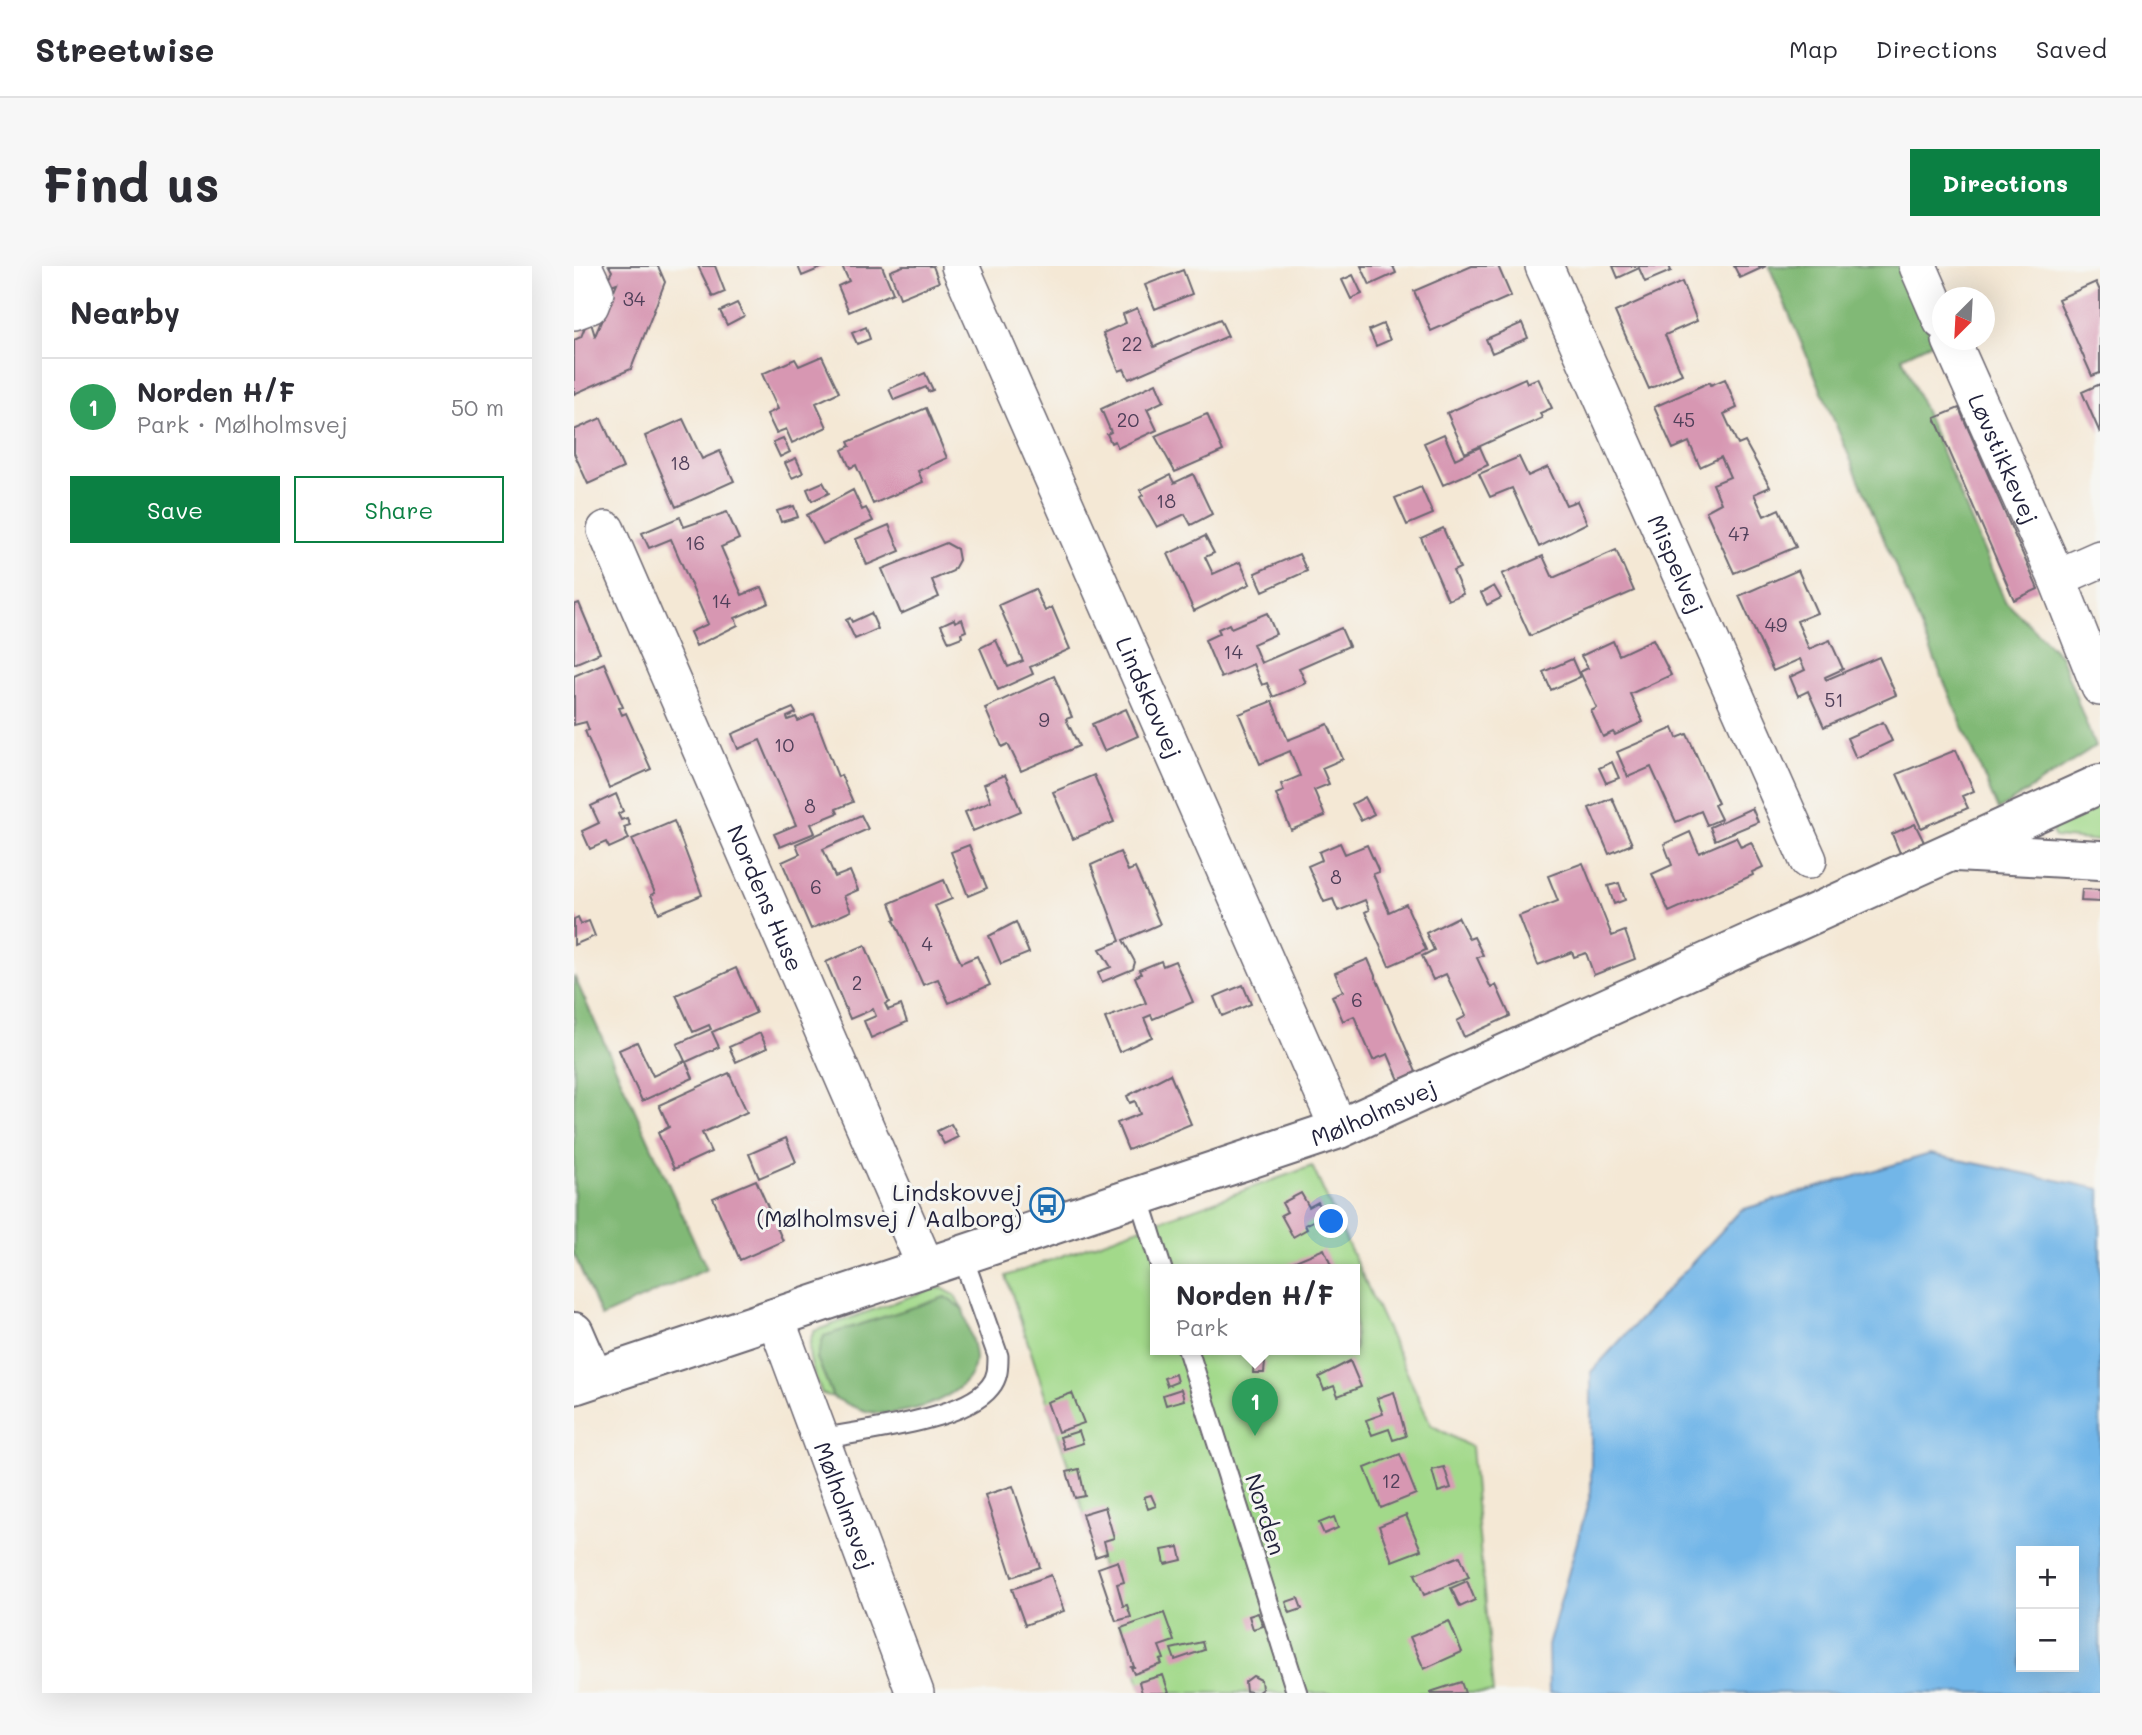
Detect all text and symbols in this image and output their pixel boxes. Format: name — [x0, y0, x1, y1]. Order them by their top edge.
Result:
text: Streetwise — [35, 27, 214, 70]
text: Map — [1789, 33, 1838, 64]
text: Directions — [1876, 33, 1998, 64]
text: Saved — [2036, 33, 2107, 64]
button: Directions — [1910, 149, 2100, 216]
text: Find us — [42, 151, 220, 214]
house number: 34 — [623, 286, 645, 311]
north arrow — [1932, 287, 1995, 350]
text: Nearby — [70, 292, 180, 332]
house number: 22 — [1121, 331, 1143, 356]
text: Norden H/F — [137, 375, 295, 409]
street label: Løvstikkevej — [1962, 389, 2046, 528]
text: 1 — [88, 392, 98, 422]
text: 50 m — [451, 392, 504, 422]
house number: 20 — [1117, 407, 1139, 432]
house number: 45 — [1673, 407, 1695, 432]
text: Park · Mølholmsvej — [137, 409, 348, 439]
house number: 18 — [670, 450, 690, 475]
button: Save — [70, 476, 280, 543]
button: Share — [294, 476, 504, 543]
house number: 18 — [1156, 488, 1176, 513]
street label: Mispelvej — [1641, 510, 1711, 618]
house number: 47 — [1728, 521, 1750, 546]
house number: 16 — [685, 530, 705, 555]
house number: 14 — [711, 588, 731, 613]
house number: 49 — [1765, 612, 1787, 637]
street label: Lindskovvej — [1110, 632, 1189, 763]
house number: 14 — [1223, 639, 1243, 664]
house number: 51 — [1824, 687, 1844, 712]
house number: 9 — [1038, 707, 1050, 732]
house number: 10 — [774, 732, 794, 757]
house number: 8 — [804, 793, 816, 818]
street label: Nordens Huse — [721, 820, 811, 976]
house number: 8 — [1330, 864, 1342, 889]
house number: 6 — [810, 874, 822, 899]
house number: 4 — [921, 931, 933, 956]
house number: 2 — [852, 970, 862, 995]
house number: 6 — [1351, 987, 1363, 1012]
street label: Mølholmsvej — [1307, 1072, 1441, 1152]
place label: Lindskovvej (Mølholmsvej / Aalborg) — [756, 1177, 1022, 1233]
bus stop icon: Lindskovvej (Mølholmsvej / Aalborg) — [1028, 1186, 1066, 1224]
your location — [1314, 1204, 1348, 1238]
popup — [1150, 1264, 1360, 1355]
text: Norden H/F — [1176, 1278, 1334, 1312]
text: Park — [1176, 1312, 1228, 1342]
pin: 1 — [1232, 1378, 1278, 1436]
street label: Mølholmsvej — [808, 1437, 883, 1573]
house number: 12 — [1381, 1468, 1401, 1493]
street label: Norden — [1239, 1470, 1293, 1558]
map controls — [2016, 1546, 2079, 1672]
button: + — [2016, 1546, 2079, 1609]
button: − — [2016, 1609, 2079, 1672]

